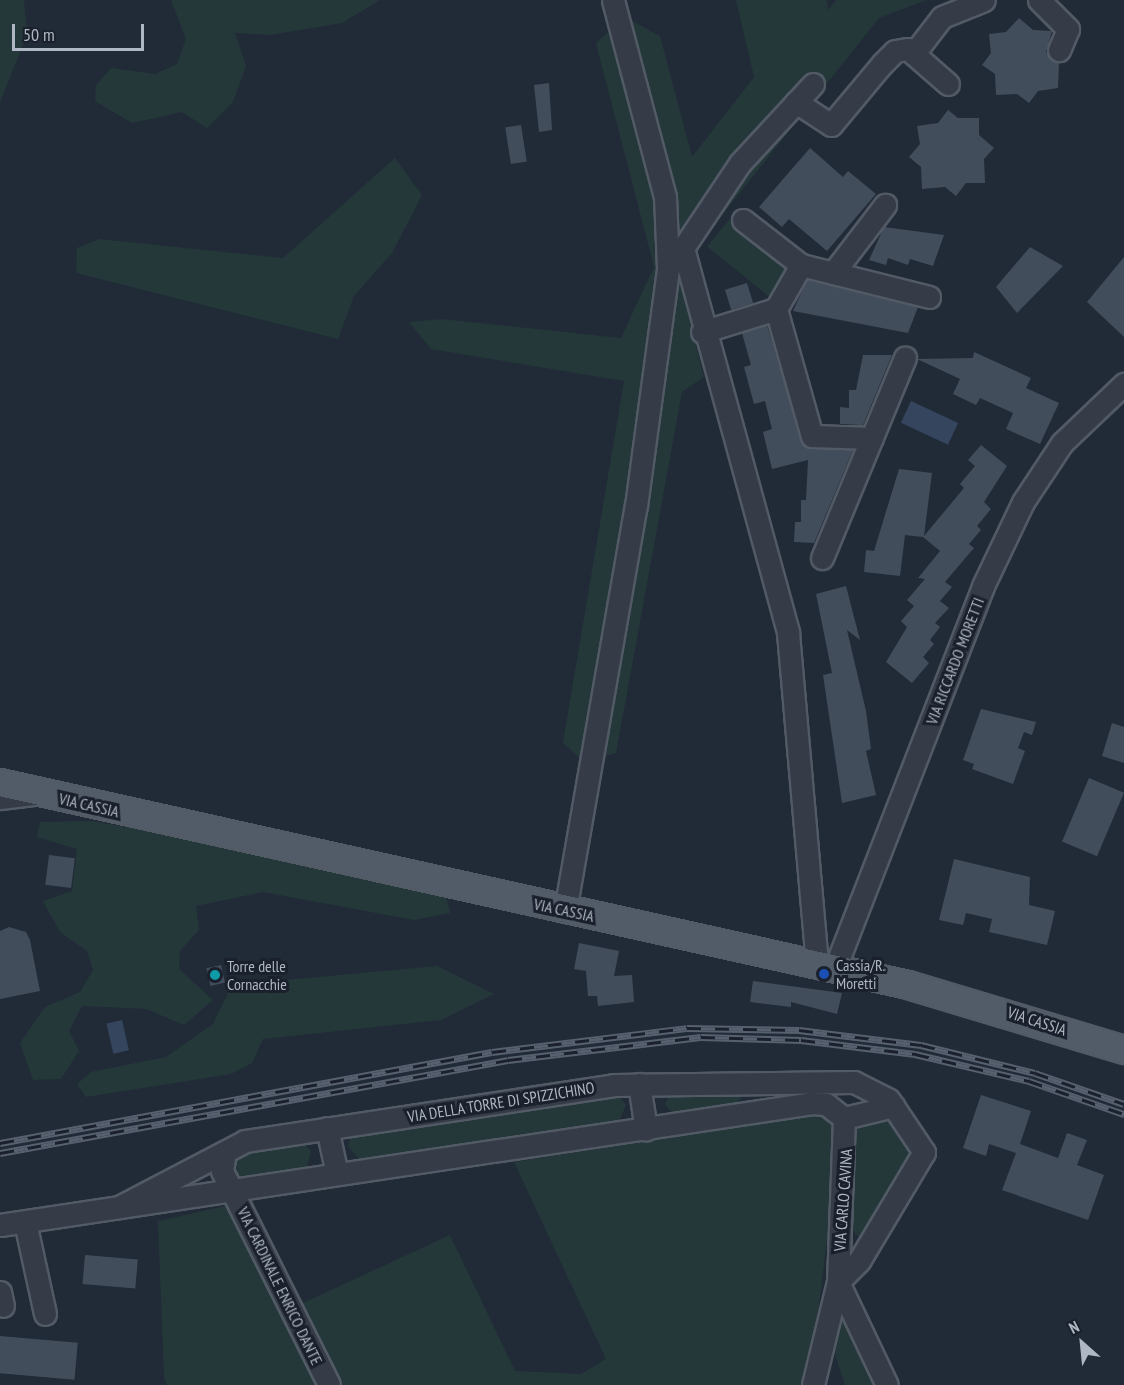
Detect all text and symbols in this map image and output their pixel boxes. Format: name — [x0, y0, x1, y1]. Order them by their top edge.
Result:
scale bar — [15, 12, 147, 50]
text: 50 m — [23, 23, 55, 46]
street label: VIA RICCARDO MORETTI — [922, 594, 988, 728]
street label: VIA CASSIA — [57, 789, 121, 821]
street label: VIA CASSIA — [532, 894, 596, 926]
place label: Cassia/R. Moretti — [836, 955, 885, 993]
place label: Torre delle Cornacchie — [227, 956, 287, 994]
marker: Cassia/R. Moretti — [817, 967, 831, 981]
marker: Torre delle Cornacchie — [208, 968, 222, 982]
street label: VIA CASSIA — [1005, 1002, 1069, 1040]
street label: VIA DELLA TORRE DI SPIZZICHINO — [405, 1078, 597, 1126]
street label: VIA CARLO CAVINA — [830, 1148, 856, 1252]
street label: VIA CARDINALE ENRICO DANTE — [233, 1204, 327, 1368]
north arrow — [1052, 1313, 1112, 1373]
text: N — [1065, 1316, 1082, 1338]

